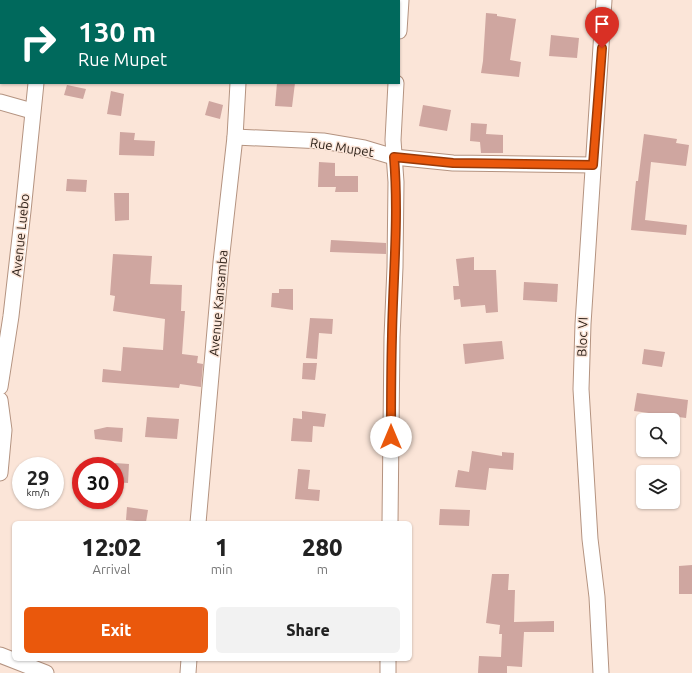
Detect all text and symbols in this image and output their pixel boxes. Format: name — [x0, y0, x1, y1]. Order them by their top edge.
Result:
pin — [585, 7.0, 619, 48]
icon: arrive — [591, 13, 613, 35]
icon: right — [12, 16, 64, 68]
text: 130 m — [78, 16, 156, 47]
text: Rue Mupet — [78, 49, 167, 69]
street label: Rue Mupet — [309, 135, 375, 159]
street label: Avenue Luebo — [9, 193, 31, 277]
street label: Avenue Kansamba — [206, 249, 230, 357]
street label: Bloc VI — [574, 317, 590, 357]
map controls — [636, 413, 680, 509]
button: search — [636, 413, 680, 457]
position arrow — [370, 416, 412, 458]
speed limit sign: 30 — [72, 457, 124, 509]
button: layers — [636, 465, 680, 509]
text: 29 — [27, 466, 49, 489]
text: km/h — [26, 487, 50, 498]
text: 12:02 — [81, 534, 141, 561]
text: 1 — [215, 534, 228, 561]
text: 280 — [302, 534, 343, 561]
text: Arrival — [92, 562, 130, 576]
text: min — [211, 562, 233, 576]
text: m — [317, 562, 328, 576]
button: Exit — [24, 607, 208, 653]
button: Share — [216, 607, 400, 653]

